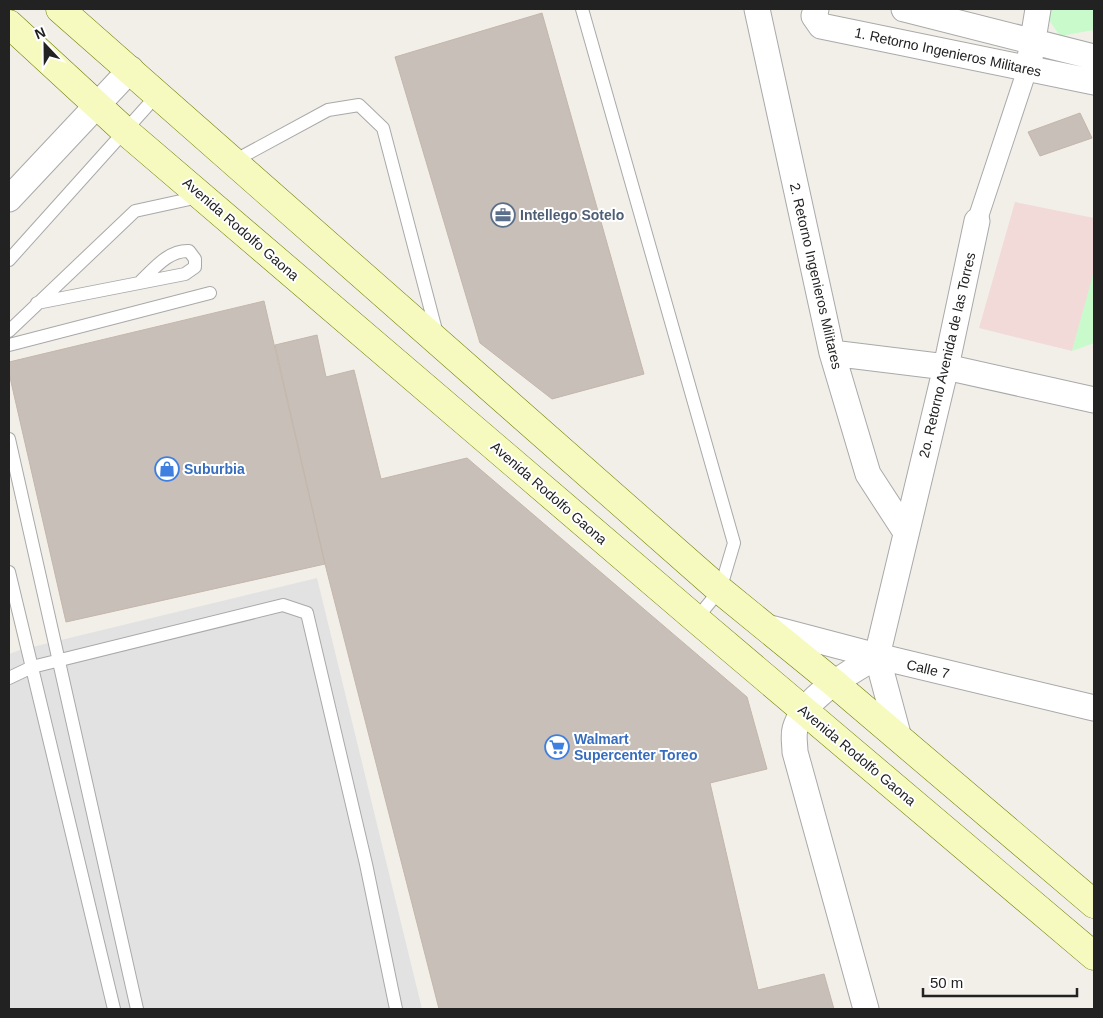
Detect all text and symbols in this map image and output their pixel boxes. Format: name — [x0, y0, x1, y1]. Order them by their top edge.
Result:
north arrow — [20, 20, 70, 70]
text: N — [32, 24, 48, 42]
street label: 1. Retorno Ingenieros Militares — [853, 24, 1043, 80]
street label: Avenida Rodolfo Gaona — [180, 174, 302, 284]
street label: 2. Retorno Ingenieros Militares — [787, 181, 845, 371]
office icon: Intellego Sotelo — [490, 202, 516, 228]
place label: Intellego Sotelo — [520, 207, 624, 223]
street label: 2o. Retorno Avenida de las Torres — [916, 251, 978, 459]
street label: Avenida Rodolfo Gaona — [488, 438, 610, 548]
shop icon: Suburbia — [154, 456, 180, 482]
place label: Suburbia — [184, 461, 245, 477]
street label: Calle 7 — [905, 656, 951, 682]
street label: Avenida Rodolfo Gaona — [795, 701, 919, 809]
place label: Walmart Supercenter Toreo — [574, 731, 697, 763]
supermarket icon: Walmart Supercenter Toreo — [544, 734, 570, 760]
scale bar — [923, 966, 1077, 998]
text: 50 m — [930, 974, 963, 991]

